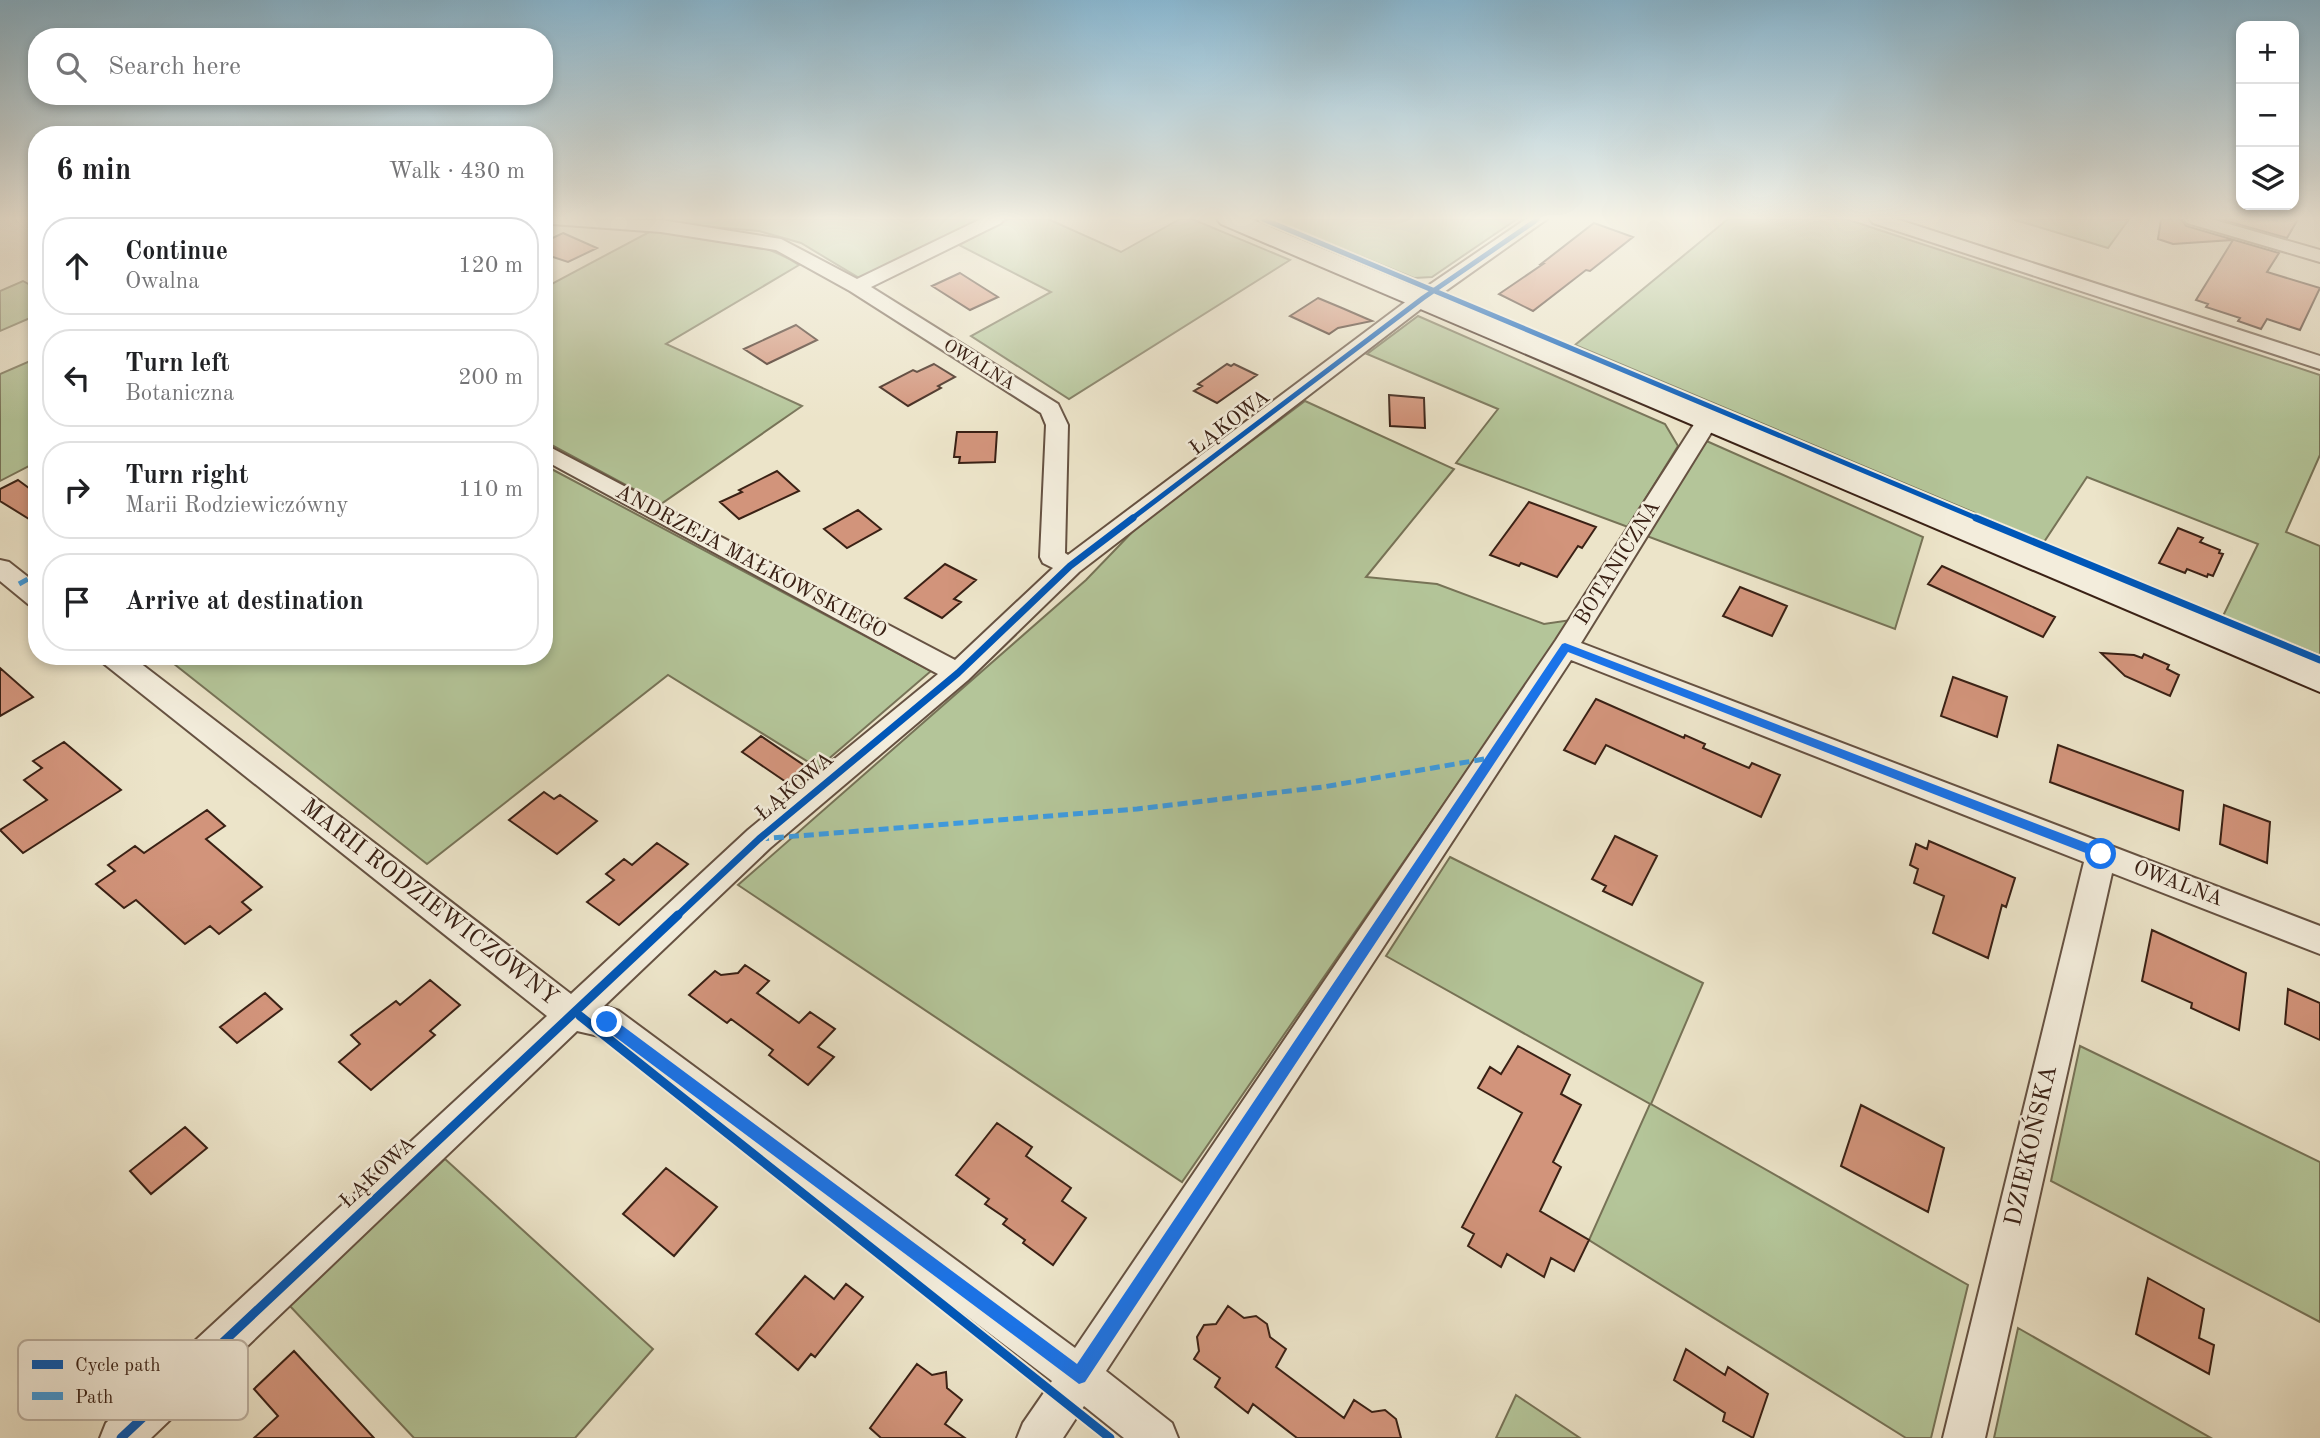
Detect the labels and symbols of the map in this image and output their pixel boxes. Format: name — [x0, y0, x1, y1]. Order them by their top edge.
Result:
street label: OWALNA — [940, 336, 1018, 394]
street label: ŁĄKOWA — [1186, 386, 1274, 460]
street label: ANDRZEJA MAŁKOWSKIEGO — [612, 481, 890, 643]
street label: BOTANICZNA — [1571, 497, 1665, 629]
street label: ŁĄKOWA — [752, 749, 838, 825]
street label: MARII RODZIEWICZÓWNY — [296, 791, 565, 1011]
route start — [2085, 838, 2116, 869]
street label: OWALNA — [2130, 857, 2226, 911]
route end — [591, 1006, 622, 1037]
street label: DZIEKOŃSKA — [1997, 1062, 2062, 1229]
street label: ŁĄKOWA — [336, 1133, 420, 1213]
legend — [18, 1340, 248, 1420]
text: Cycle path — [75, 1357, 161, 1376]
text: Path — [75, 1389, 113, 1408]

